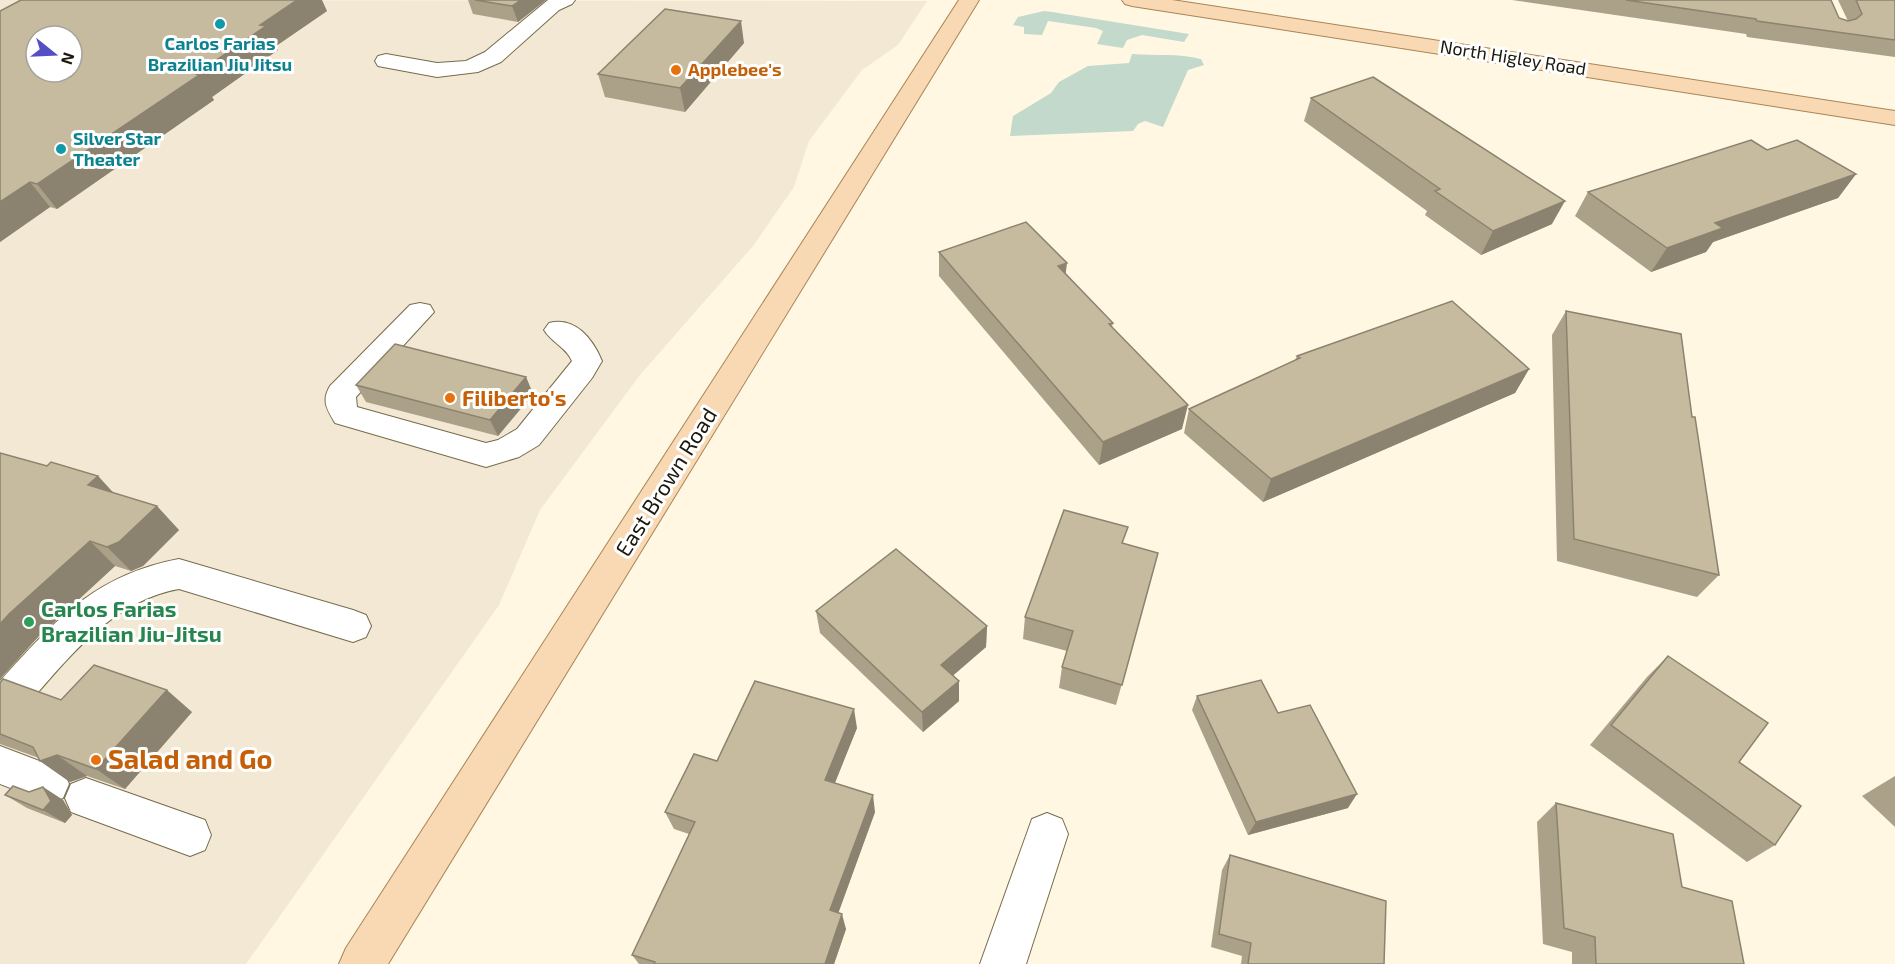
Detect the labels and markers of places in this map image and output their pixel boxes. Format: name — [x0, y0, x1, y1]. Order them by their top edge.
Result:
marker: Carlos Farias Brazilian Jiu Jitsu — [213, 17, 227, 31]
place label: Carlos Farias Brazilian Jiu Jitsu — [148, 32, 292, 75]
place label: Applebee's — [688, 58, 782, 80]
marker: Applebee's — [669, 63, 683, 77]
place label: Silver Star Theater — [73, 127, 162, 170]
marker: Silver Star Theater — [54, 142, 68, 156]
place label: Filiberto's — [462, 384, 566, 410]
marker: Filiberto's — [443, 391, 457, 405]
place label: Carlos Farias Brazilian Jiu-Jitsu — [41, 595, 222, 646]
marker: Carlos Farias Brazilian Jiu-Jitsu — [22, 615, 36, 629]
place label: Salad and Go — [108, 742, 272, 774]
marker: Salad and Go — [89, 753, 103, 767]

